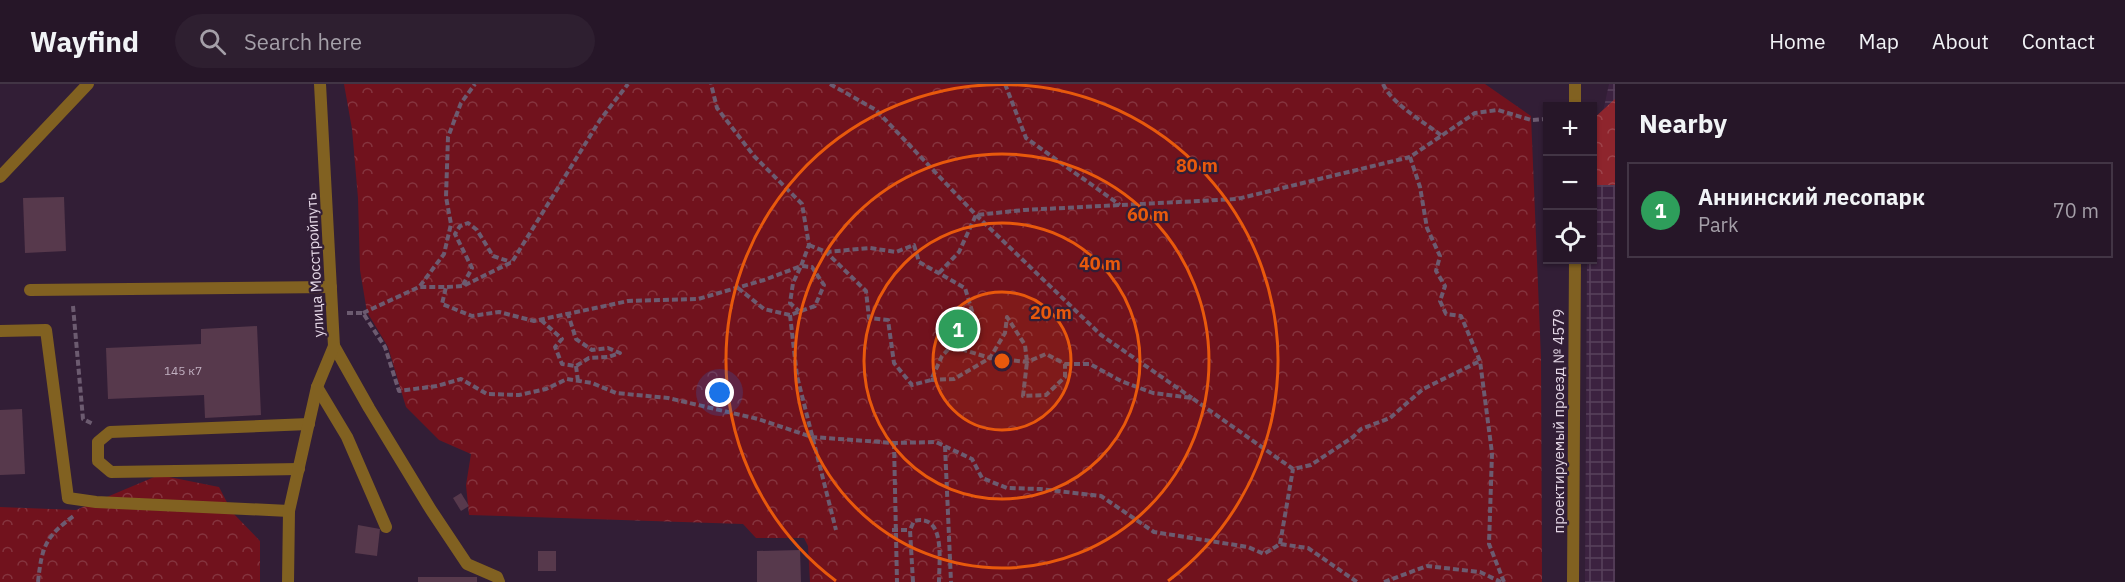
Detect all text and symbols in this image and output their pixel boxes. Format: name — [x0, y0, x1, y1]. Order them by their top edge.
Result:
search box — [175, 14, 595, 68]
text: Wayfind — [30, 23, 139, 60]
icon: search — [196, 25, 229, 58]
text: Search here — [244, 27, 362, 56]
text: Home — [1769, 27, 1826, 55]
text: Map — [1859, 27, 1899, 55]
text: About — [1932, 27, 1989, 55]
text: Contact — [2022, 27, 2095, 55]
map controls — [1543, 102, 1597, 264]
button: + — [1543, 102, 1597, 156]
text: Nearby — [1639, 106, 1727, 140]
text: 80 m — [1176, 154, 1218, 177]
button: − — [1543, 156, 1597, 210]
text: Аннинский лесопарк — [1698, 182, 1925, 211]
street label: улица Мосстройпуть — [301, 192, 328, 338]
text: 1 — [1655, 197, 1667, 224]
text: 70 m — [2053, 197, 2099, 224]
text: 60 m — [1127, 203, 1169, 226]
button: locate — [1543, 210, 1597, 264]
text: Park — [1698, 211, 1738, 238]
text: 40 m — [1079, 252, 1121, 275]
text: 20 m — [1030, 301, 1072, 324]
pin: 1 — [938, 306, 978, 352]
street label: проектируемый проезд № 4579 — [1549, 309, 1568, 533]
centre of rings — [992, 351, 1012, 371]
house number: 145 к7 — [164, 363, 202, 378]
your location — [705, 378, 734, 407]

